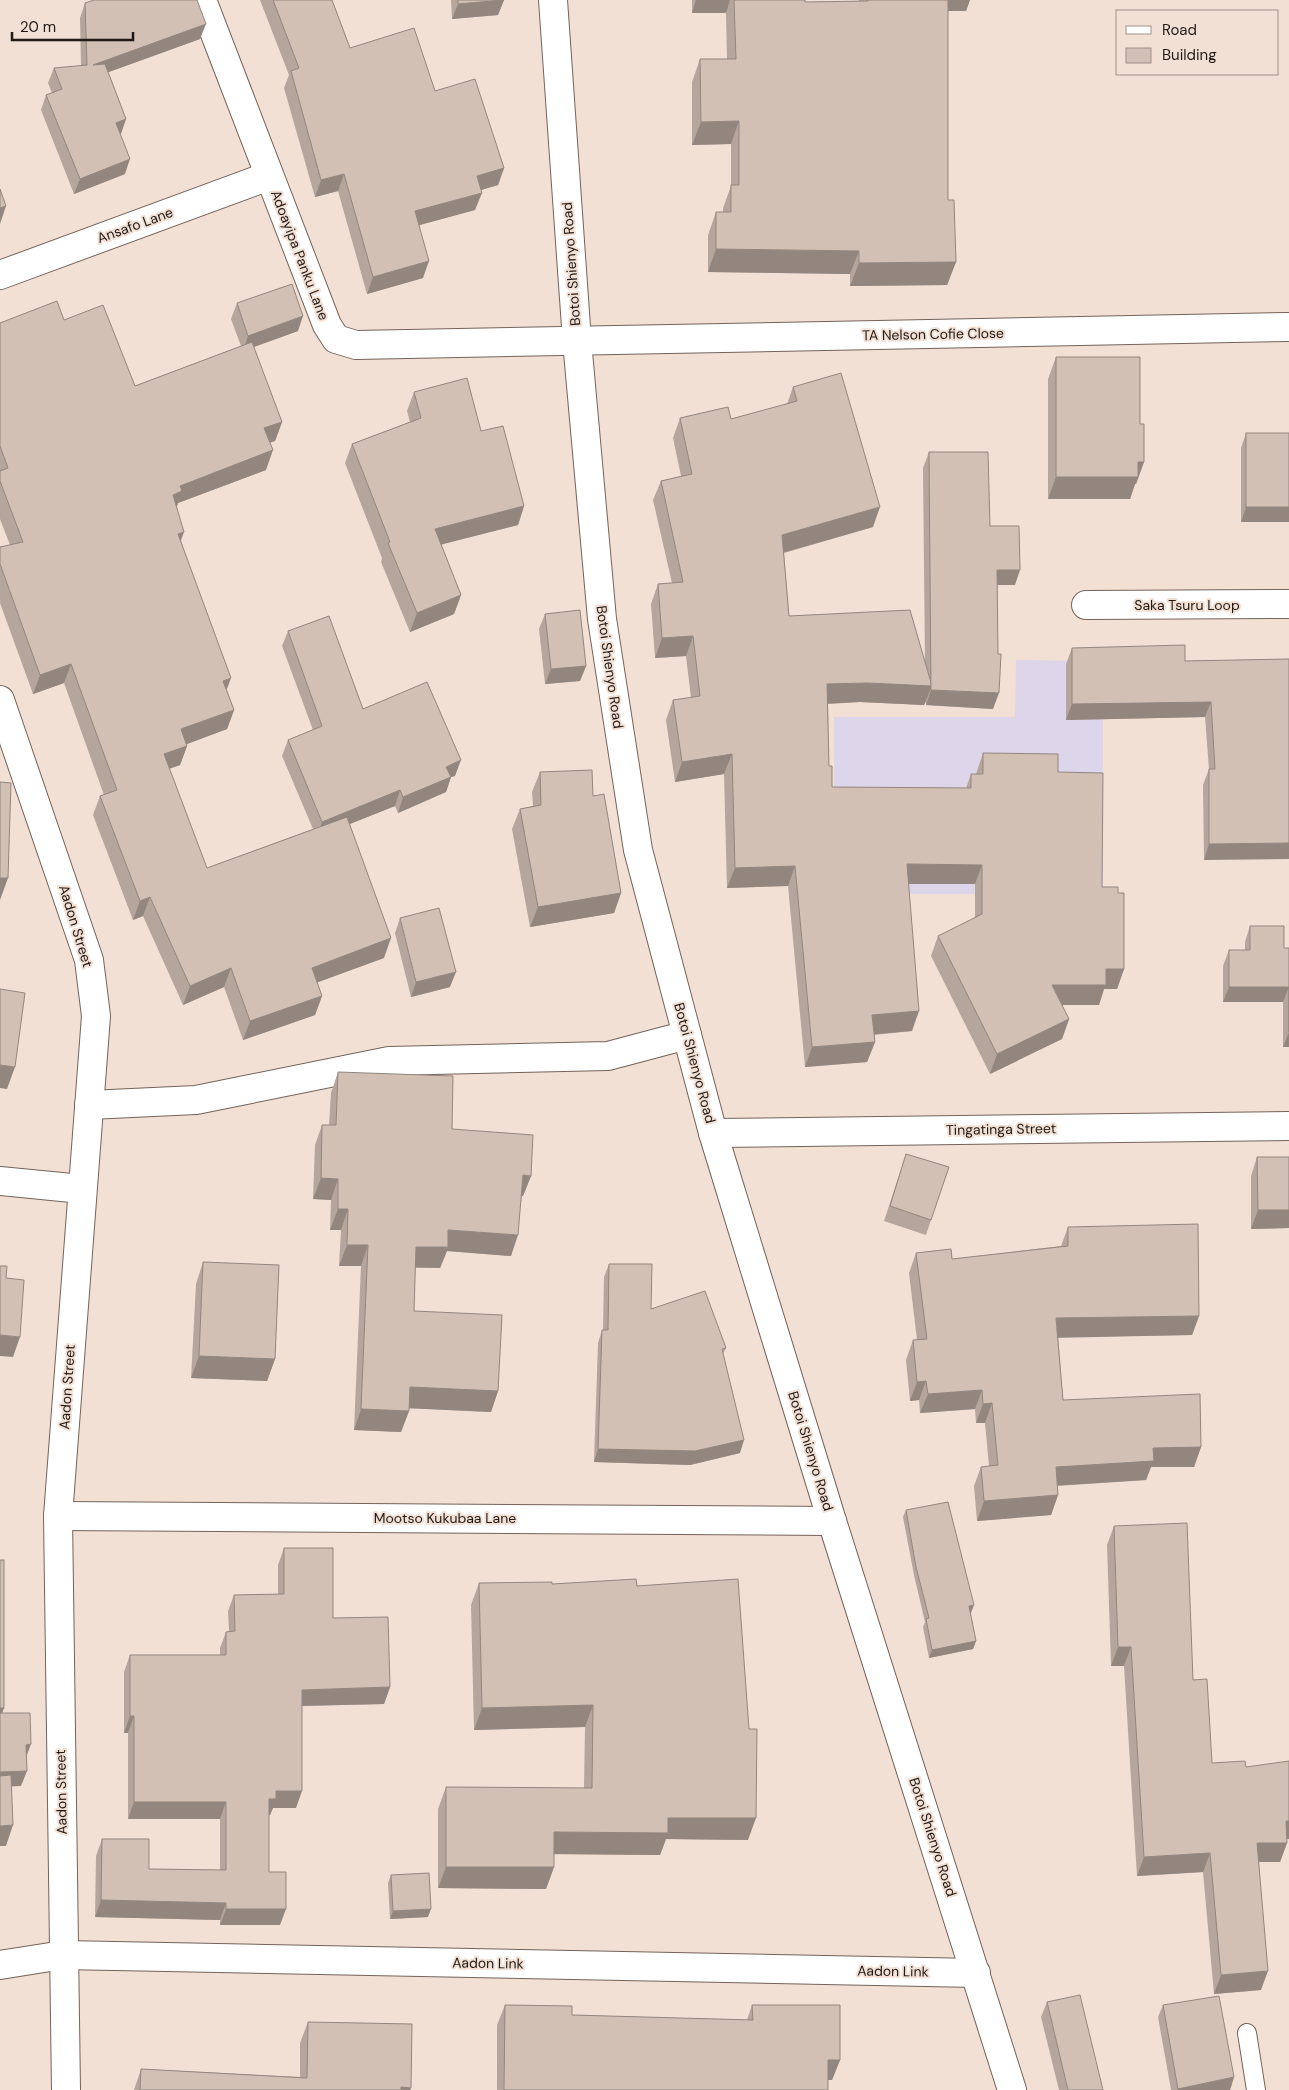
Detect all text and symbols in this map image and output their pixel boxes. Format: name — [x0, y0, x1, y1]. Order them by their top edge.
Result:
scale bar — [12, 10, 134, 42]
legend — [1116, 10, 1279, 75]
text: 20 m — [20, 17, 56, 37]
text: Road — [1162, 20, 1197, 40]
text: Building — [1162, 45, 1217, 65]
street label: Adoayipa Panku Lane — [267, 187, 333, 323]
street label: Botoi Shienyo Road — [558, 201, 584, 327]
street label: Ansafo Lane — [95, 203, 175, 247]
street label: TA Nelson Cofie Close — [862, 324, 1004, 344]
street label: Saka Tsuru Loop — [1134, 596, 1240, 614]
street label: Botoi Shienyo Road — [592, 604, 628, 730]
street label: Aadon Street — [55, 883, 97, 969]
street label: Botoi Shienyo Road — [670, 1001, 720, 1125]
street label: Tingatinga Street — [946, 1119, 1056, 1139]
street label: Aadon Street — [55, 1344, 79, 1430]
street label: Botoi Shienyo Road — [784, 1389, 838, 1513]
street label: Mootso Kukubaa Lane — [374, 1509, 516, 1527]
street label: Aadon Street — [51, 1749, 71, 1835]
street label: Botoi Shienyo Road — [905, 1775, 961, 1899]
street label: Aadon Link — [452, 1953, 524, 1973]
street label: Aadon Link — [857, 1961, 929, 1981]

